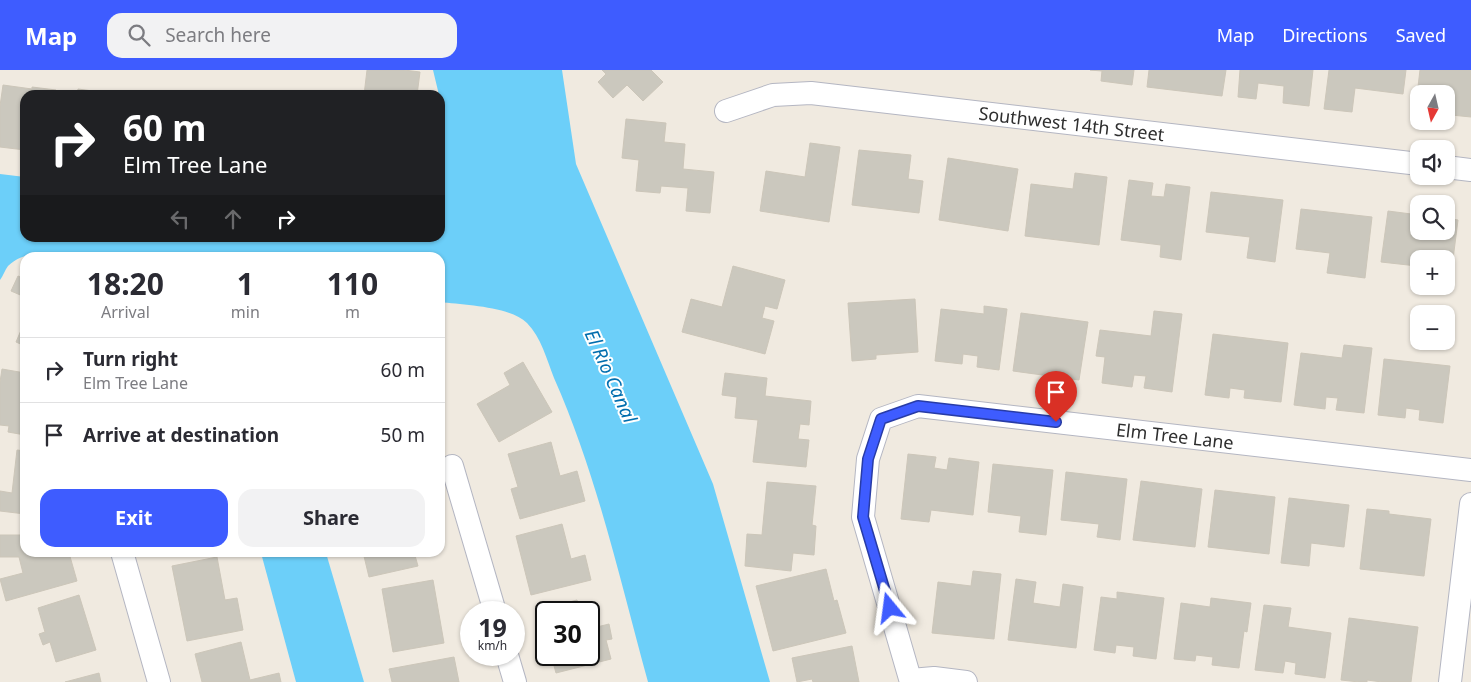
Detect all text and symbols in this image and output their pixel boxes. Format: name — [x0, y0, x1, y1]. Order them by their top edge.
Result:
search box — [107, 13, 457, 58]
text: Map — [25, 19, 77, 52]
icon: search — [125, 21, 153, 49]
text: Search here — [165, 22, 271, 48]
text: Map — [1217, 23, 1254, 47]
text: Directions — [1282, 23, 1368, 47]
text: Saved — [1396, 23, 1446, 47]
north arrow — [1410, 85, 1455, 130]
map controls — [1410, 85, 1455, 350]
street label: Southwest 14th Street — [977, 101, 1166, 146]
text: 60 m — [123, 104, 206, 151]
icon: right — [40, 110, 105, 175]
button: sound — [1410, 140, 1455, 185]
text: Elm Tree Lane — [123, 149, 267, 179]
button: search — [1410, 195, 1455, 240]
icon: left — [166, 205, 194, 233]
icon: ahead — [219, 205, 247, 233]
icon: right — [272, 205, 300, 233]
button: + — [1410, 250, 1455, 295]
text: 18:20 — [87, 263, 164, 304]
text: 1 — [237, 263, 254, 304]
text: 110 — [327, 263, 378, 304]
text: Arrival — [101, 301, 150, 323]
text: min — [231, 301, 260, 323]
text: m — [345, 301, 360, 323]
button: − — [1410, 305, 1455, 350]
water label: El Rio Canal — [579, 325, 644, 428]
text: Turn right — [83, 346, 178, 372]
icon: right — [40, 356, 68, 384]
text: 60 m — [381, 357, 425, 383]
pin — [1035, 371, 1077, 422]
text: Elm Tree Lane — [83, 372, 188, 394]
icon: arrive — [1042, 378, 1070, 406]
street label: Elm Tree Lane — [1115, 417, 1235, 454]
icon: arrive — [40, 421, 68, 449]
text: Arrive at destination — [83, 422, 279, 448]
text: 50 m — [381, 422, 425, 448]
button: Exit — [40, 489, 228, 547]
button: Share — [238, 489, 425, 547]
position arrow — [863, 581, 915, 633]
speed limit sign: 30 — [535, 601, 600, 666]
text: 19 — [478, 610, 507, 644]
text: km/h — [478, 637, 507, 654]

